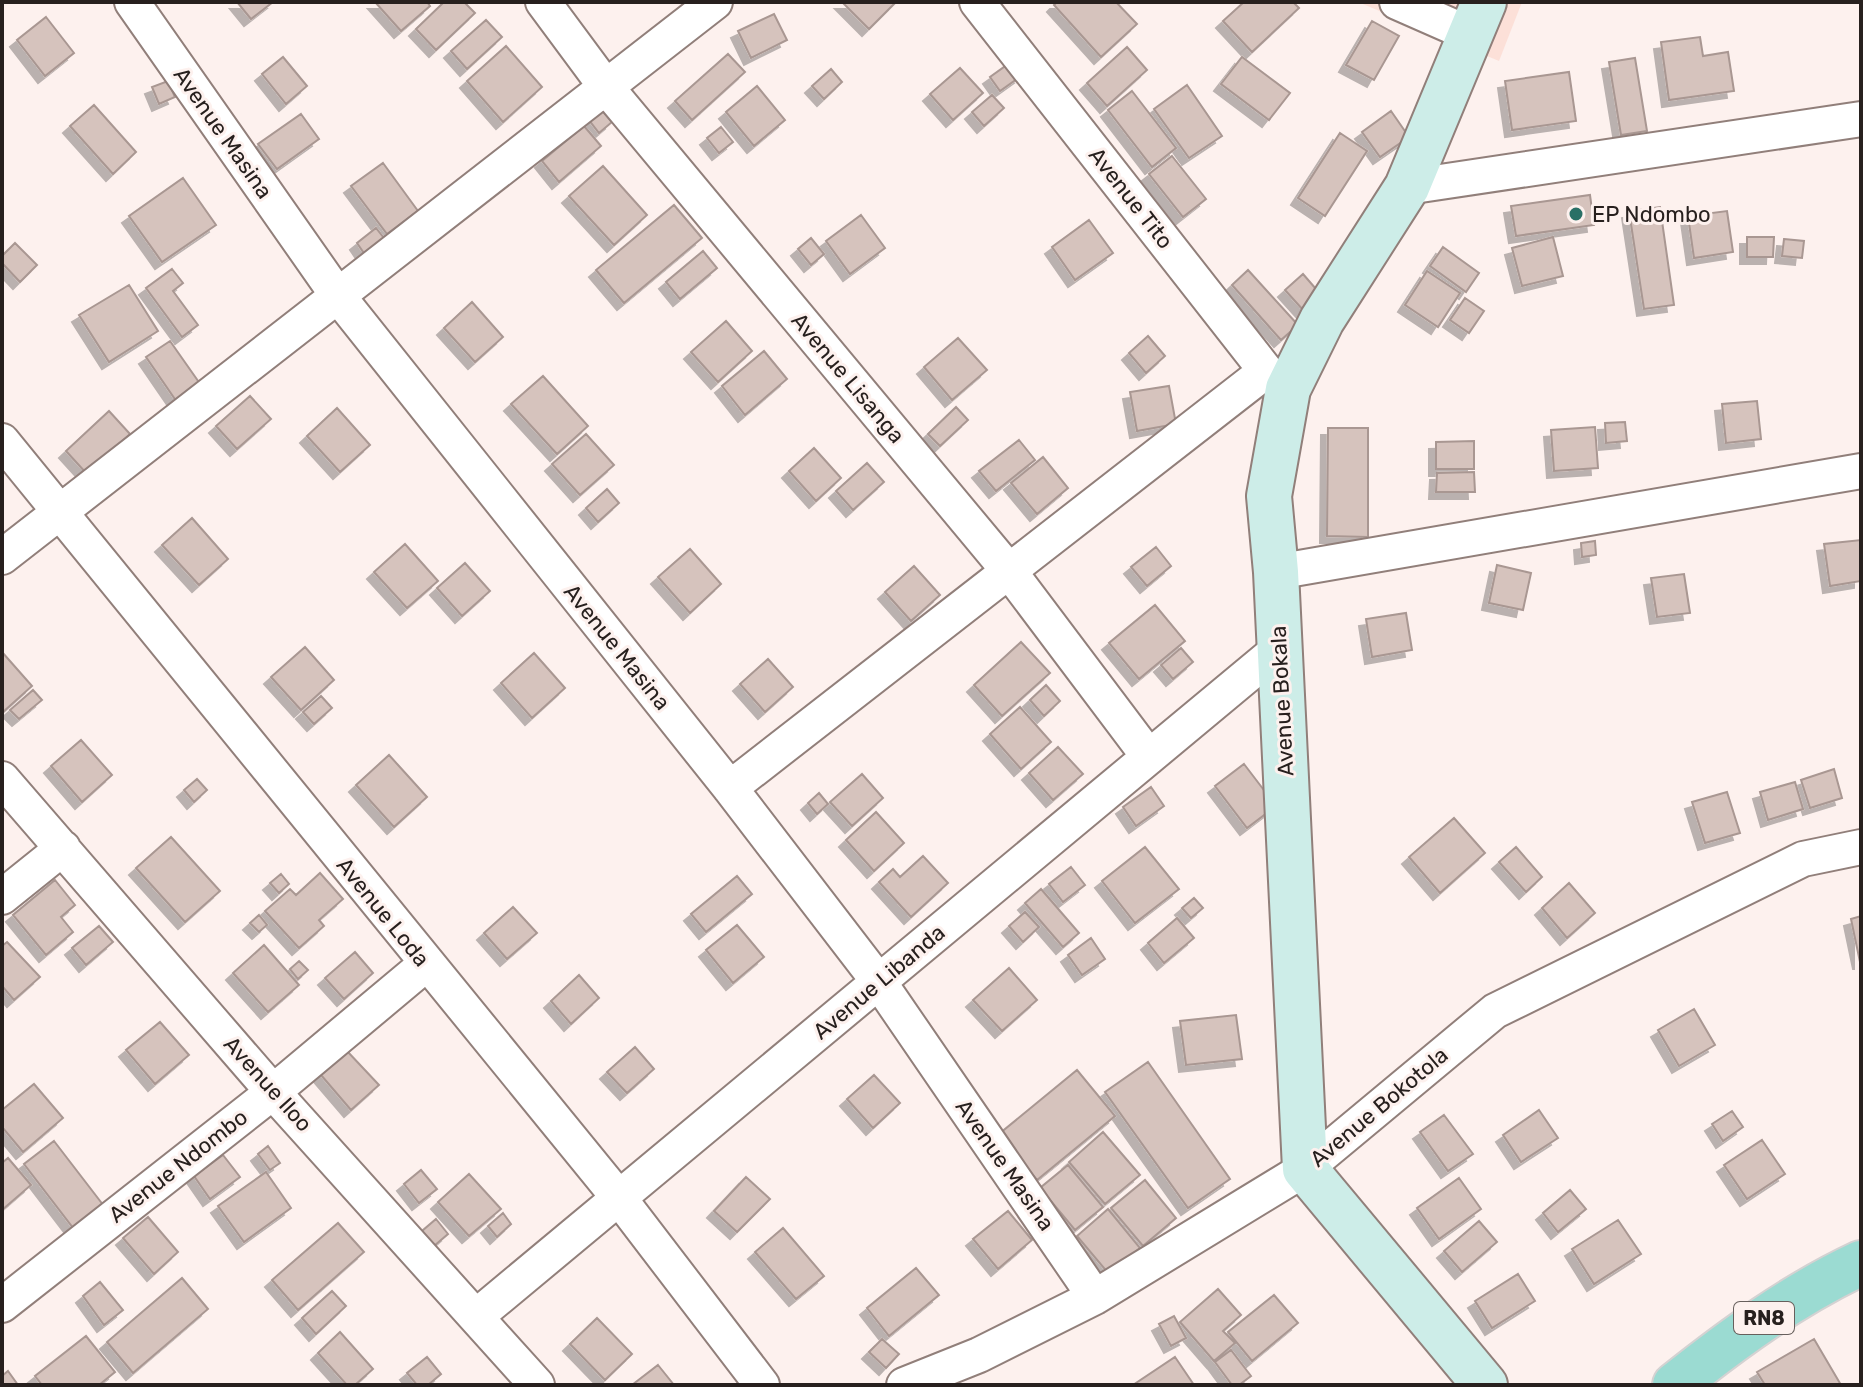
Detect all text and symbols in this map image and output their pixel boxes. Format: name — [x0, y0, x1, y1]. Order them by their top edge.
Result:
street label: Avenue Masina — [168, 62, 278, 204]
street label: Avenue Tito — [1083, 142, 1179, 254]
place label: EP Ndombo — [1592, 201, 1711, 228]
marker: EP Ndombo — [1567, 205, 1585, 223]
street label: Avenue Lisanga — [786, 307, 910, 449]
street label: Avenue Masina — [558, 579, 676, 715]
street label: Avenue Bokala — [1265, 625, 1299, 777]
street label: Avenue Loda — [331, 852, 435, 972]
street label: Avenue Libanda — [808, 919, 950, 1045]
street label: Avenue Iloo — [218, 1031, 318, 1137]
street label: Avenue Bokotola — [1305, 1041, 1453, 1173]
street label: Avenue Masina — [950, 1094, 1060, 1236]
street label: Avenue Ndombo — [103, 1103, 253, 1229]
road number: RN8 — [1734, 1302, 1794, 1334]

